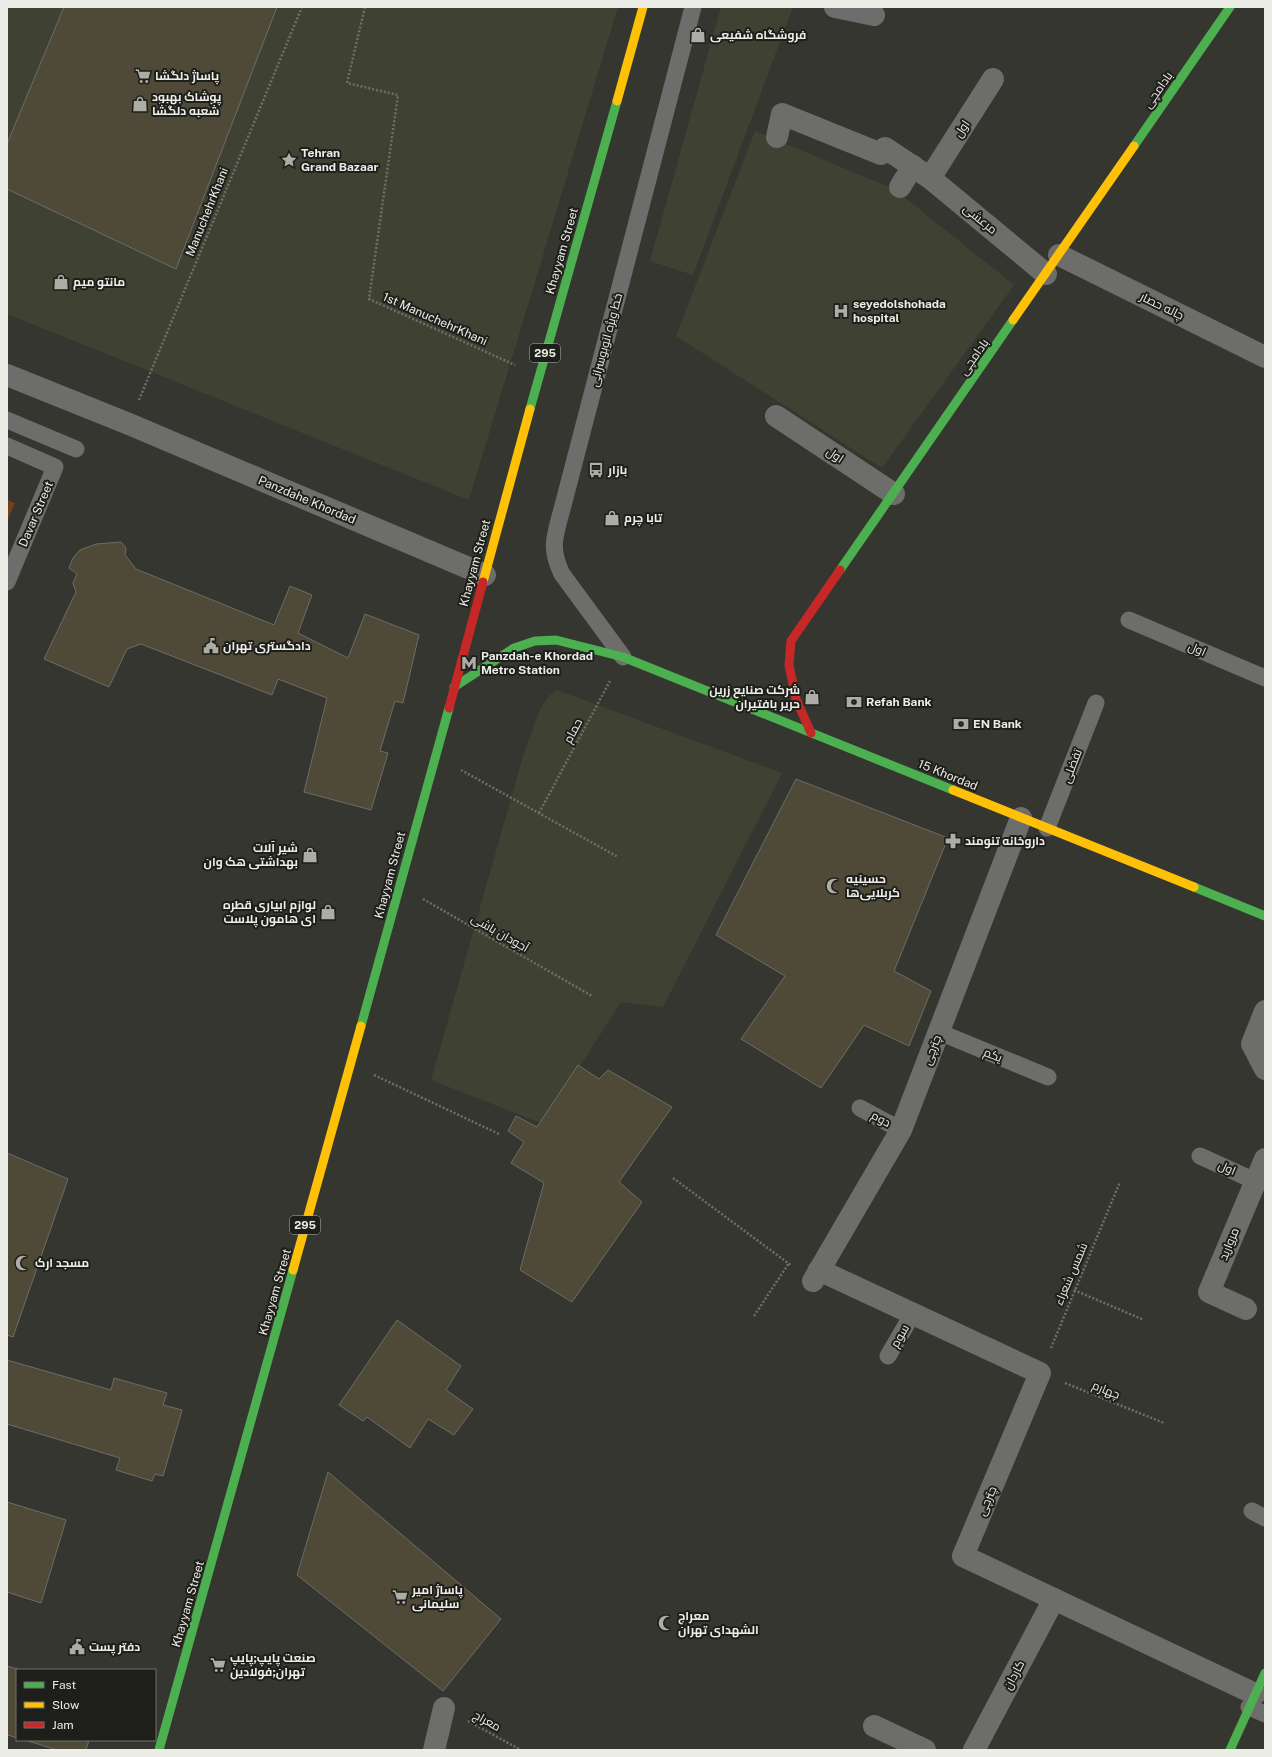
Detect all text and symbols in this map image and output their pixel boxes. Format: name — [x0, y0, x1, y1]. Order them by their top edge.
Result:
shop icon: فروشگاه شفيعی — [689, 26, 707, 44]
place label: فروشگاه شفيعی — [710, 28, 806, 43]
supermarket icon: پاساژ دلگشا — [134, 67, 152, 85]
place label: پاساژ دلگشا — [155, 69, 220, 85]
street label: بادامچی — [1140, 69, 1177, 112]
place label: پوشاک بهبود شعبه دلگشا — [152, 90, 222, 118]
shop icon: پوشاک بهبود شعبه دلگشا — [131, 95, 149, 113]
street label: اول — [951, 118, 973, 140]
place label: Tehran Grand Bazaar — [301, 146, 378, 174]
place icon: Tehran Grand Bazaar — [280, 151, 298, 169]
street label: ManuchehrKhani — [183, 166, 231, 258]
street label: مرعشی — [960, 201, 1000, 237]
street label: Khayyam Street — [543, 206, 581, 296]
shop icon: مانتو میم — [52, 273, 70, 291]
place label: مانتو میم — [73, 275, 125, 290]
street label: چاله حصار — [1136, 289, 1186, 324]
street label: 1st ManuchehrKhani — [381, 290, 489, 348]
street label: خط ویژه اتوبوسرانی — [587, 292, 625, 388]
place label: seyedolshohada hospital — [853, 297, 946, 325]
hospital icon: seyedolshohada hospital — [832, 302, 850, 320]
street label: بادامچی — [956, 336, 993, 379]
road number: 295 — [530, 344, 560, 362]
street label: اول — [824, 444, 846, 466]
bus stop icon: بازار — [587, 461, 605, 479]
place label: بازار — [607, 463, 627, 478]
street label: Panzdahe Khordad — [256, 473, 358, 527]
street label: Davar Street — [16, 479, 56, 549]
shop icon: تابا چرم — [603, 509, 621, 527]
place label: تابا چرم — [624, 511, 663, 527]
street label: Khayyam Street — [457, 518, 493, 608]
public building icon: دادگستری تهران — [202, 637, 220, 655]
place label: دادگستری تهران — [223, 639, 311, 654]
street label: اول — [1186, 639, 1208, 659]
place label: Panzdah-e Khordad Metro Station — [481, 649, 593, 677]
metro station icon: Panzdah-e Khordad Metro Station — [460, 654, 478, 672]
place label: شرکت صنایع زرین حریر بافتیران — [709, 683, 800, 712]
shop icon: شرکت صنایع زرین حریر بافتیران — [803, 688, 821, 706]
bank icon: Refah Bank — [845, 693, 863, 711]
place label: Refah Bank — [866, 695, 932, 709]
bank icon: EN Bank — [952, 715, 970, 733]
street label: حمام — [561, 716, 586, 746]
place label: EN Bank — [973, 717, 1022, 731]
street label: تفضلی — [1059, 746, 1085, 785]
street label: 15 Khordad — [916, 757, 980, 793]
street label: Khayyam Street — [372, 830, 408, 920]
pharmacy icon: داروخانه تنومند — [944, 832, 962, 850]
place label: داروخانه تنومند — [965, 834, 1045, 849]
place label: شیر آلات بهداشتی هک وان — [204, 841, 298, 870]
shop icon: شیر آلات بهداشتی هک وان — [301, 846, 319, 864]
place label: حسینیه کربلایی‌ها — [846, 872, 900, 901]
mosque icon: حسینیه کربلایی‌ها — [825, 877, 843, 895]
place label: لوازم ابیاری قطره ای هامون پلاست — [223, 898, 316, 928]
shop icon: لوازم ابیاری قطره ای هامون پلاست — [319, 903, 337, 921]
street label: آجودان باشی — [469, 911, 532, 955]
street label: چترچی — [920, 1033, 946, 1068]
street label: یکم — [981, 1045, 1005, 1066]
street label: دوم — [868, 1108, 893, 1131]
street label: اول — [1216, 1158, 1238, 1178]
road number: 295 — [290, 1216, 320, 1234]
street label: مروارید — [1216, 1226, 1242, 1262]
street label: شمس شعراء — [1052, 1240, 1091, 1307]
street label: Khayyam Street — [256, 1247, 294, 1337]
mosque icon: مسجد ارک — [14, 1254, 32, 1272]
place label: مسجد ارک — [35, 1256, 89, 1271]
street label: سوم — [888, 1322, 913, 1351]
street label: چهارم — [1089, 1378, 1122, 1404]
street label: چترچی — [974, 1484, 1001, 1519]
street label: Khayyam Street — [169, 1559, 207, 1649]
place label: پاساژ امیر سلیمانی — [411, 1583, 464, 1612]
supermarket icon: پاساژ امیر سلیمانی — [391, 1588, 409, 1606]
place label: معراج الشهدای تهران — [678, 1609, 759, 1638]
mosque icon: معراج الشهدای تهران — [657, 1614, 675, 1632]
public building icon: دفتر پست — [68, 1638, 86, 1656]
place label: دفتر پست — [89, 1640, 140, 1656]
place label: صنعت پایپ;پایپ تهران;فولادین — [230, 1651, 316, 1680]
supermarket icon: صنعت پایپ;پایپ تهران;فولادین — [209, 1656, 227, 1674]
street label: کاردان — [1000, 1658, 1028, 1692]
legend — [16, 1669, 156, 1741]
text: Fast — [52, 1678, 77, 1692]
text: Slow — [52, 1698, 80, 1712]
street label: معراج — [470, 1708, 503, 1735]
text: Jam — [52, 1718, 74, 1732]

